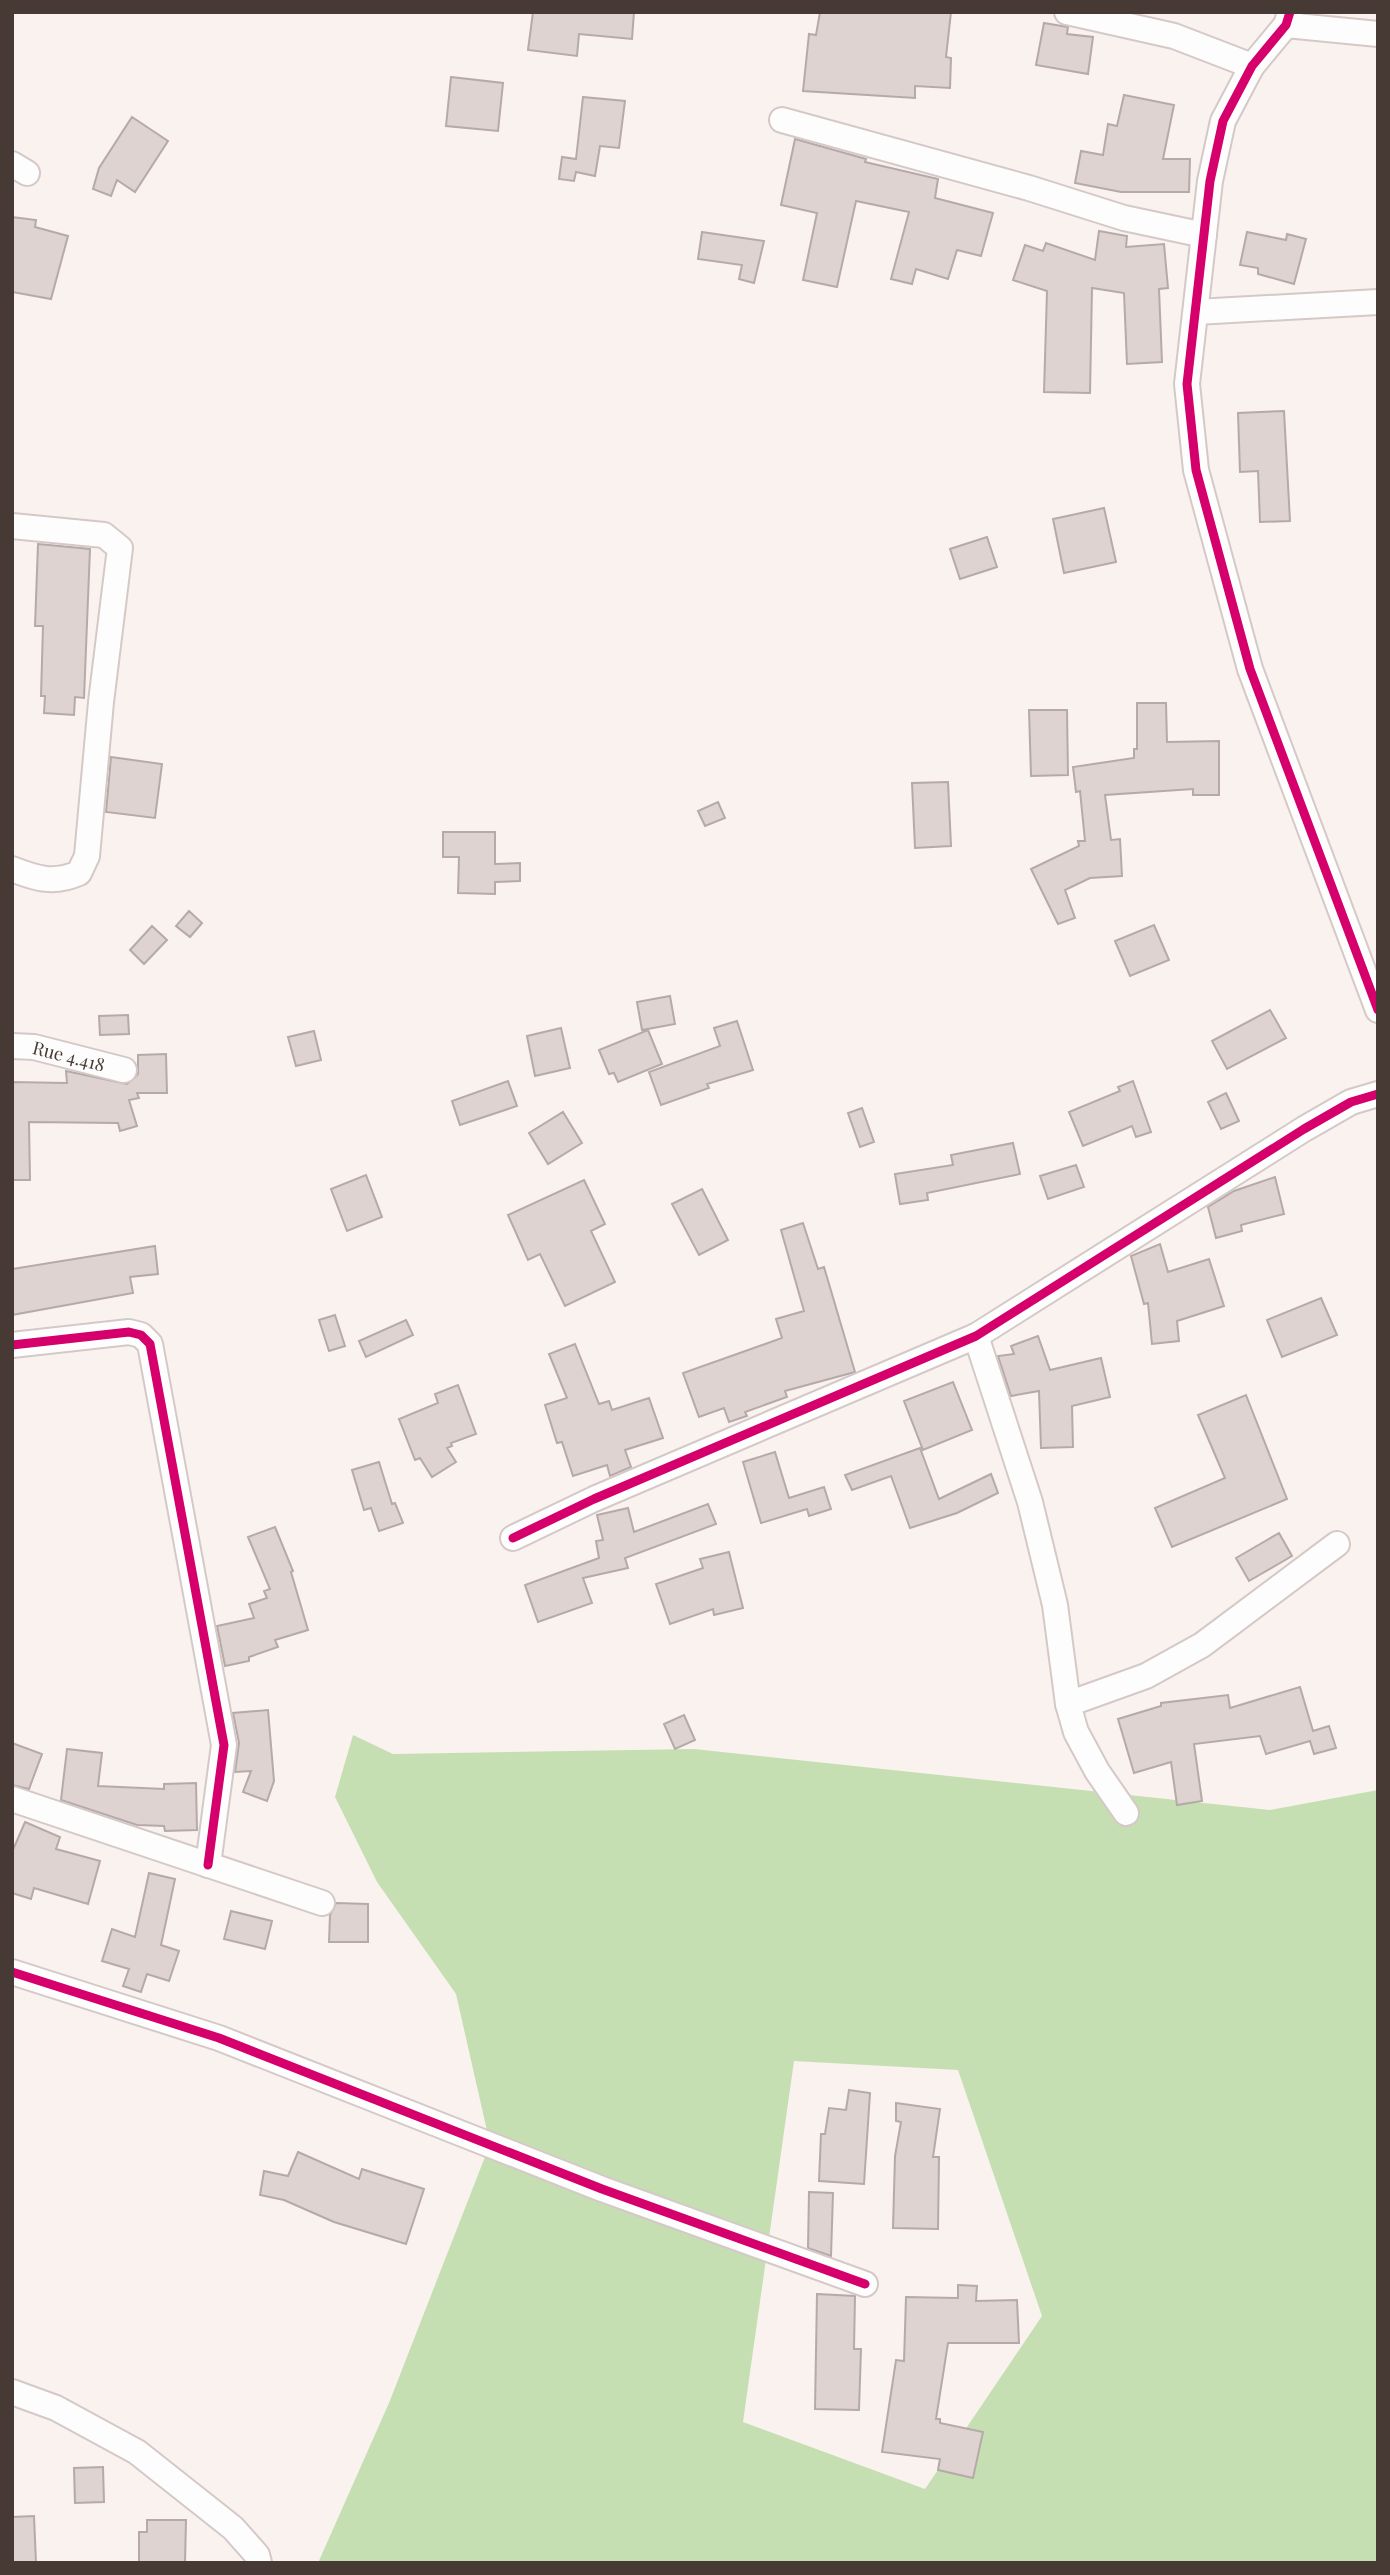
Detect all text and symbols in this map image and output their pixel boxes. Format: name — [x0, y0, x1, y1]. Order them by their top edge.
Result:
street label: Rue 4.418 — [30, 1035, 108, 1077]

